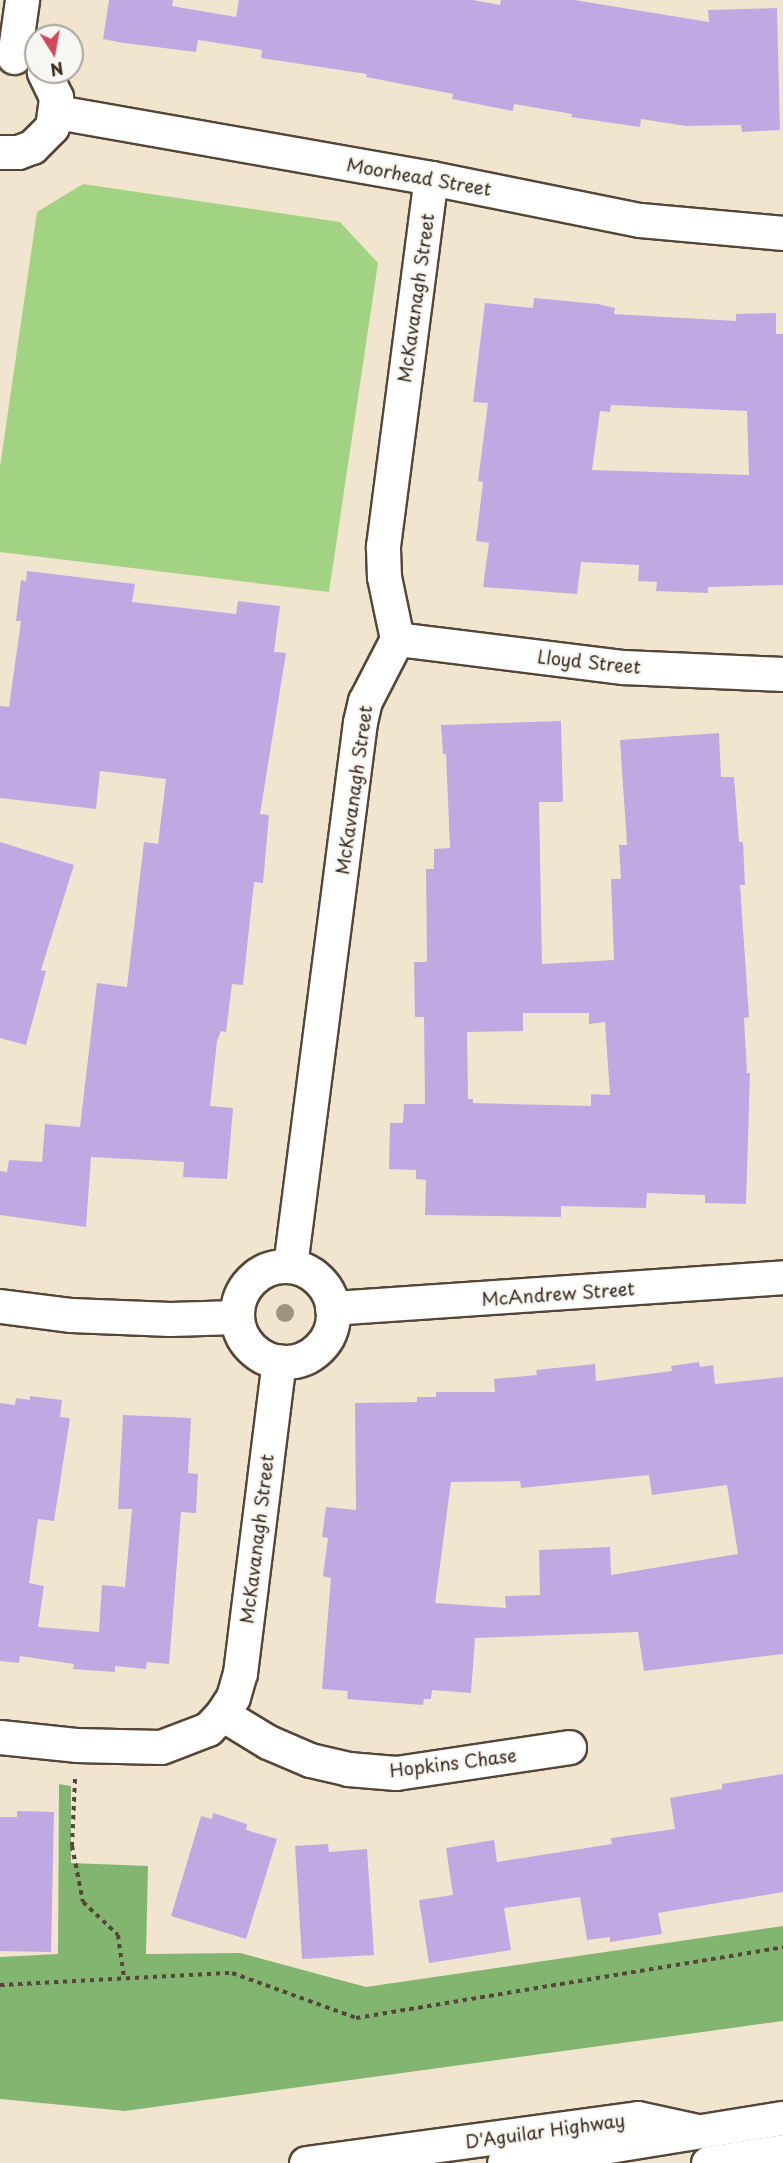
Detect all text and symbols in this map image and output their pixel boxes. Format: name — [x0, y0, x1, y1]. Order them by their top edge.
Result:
north arrow — [24, 24, 84, 84]
text: N — [49, 57, 66, 83]
street label: Moorhead Street — [345, 154, 493, 200]
street label: McKavanagh Street — [393, 211, 439, 385]
street label: Lloyd Street — [536, 646, 642, 678]
street label: McKavanagh Street — [331, 703, 377, 877]
street label: McAndrew Street — [480, 1278, 636, 1310]
street label: McKavanagh Street — [236, 1452, 278, 1626]
street label: Hopkins Chase — [388, 1745, 518, 1781]
street label: D'Aguilar Highway — [463, 2109, 627, 2153]

